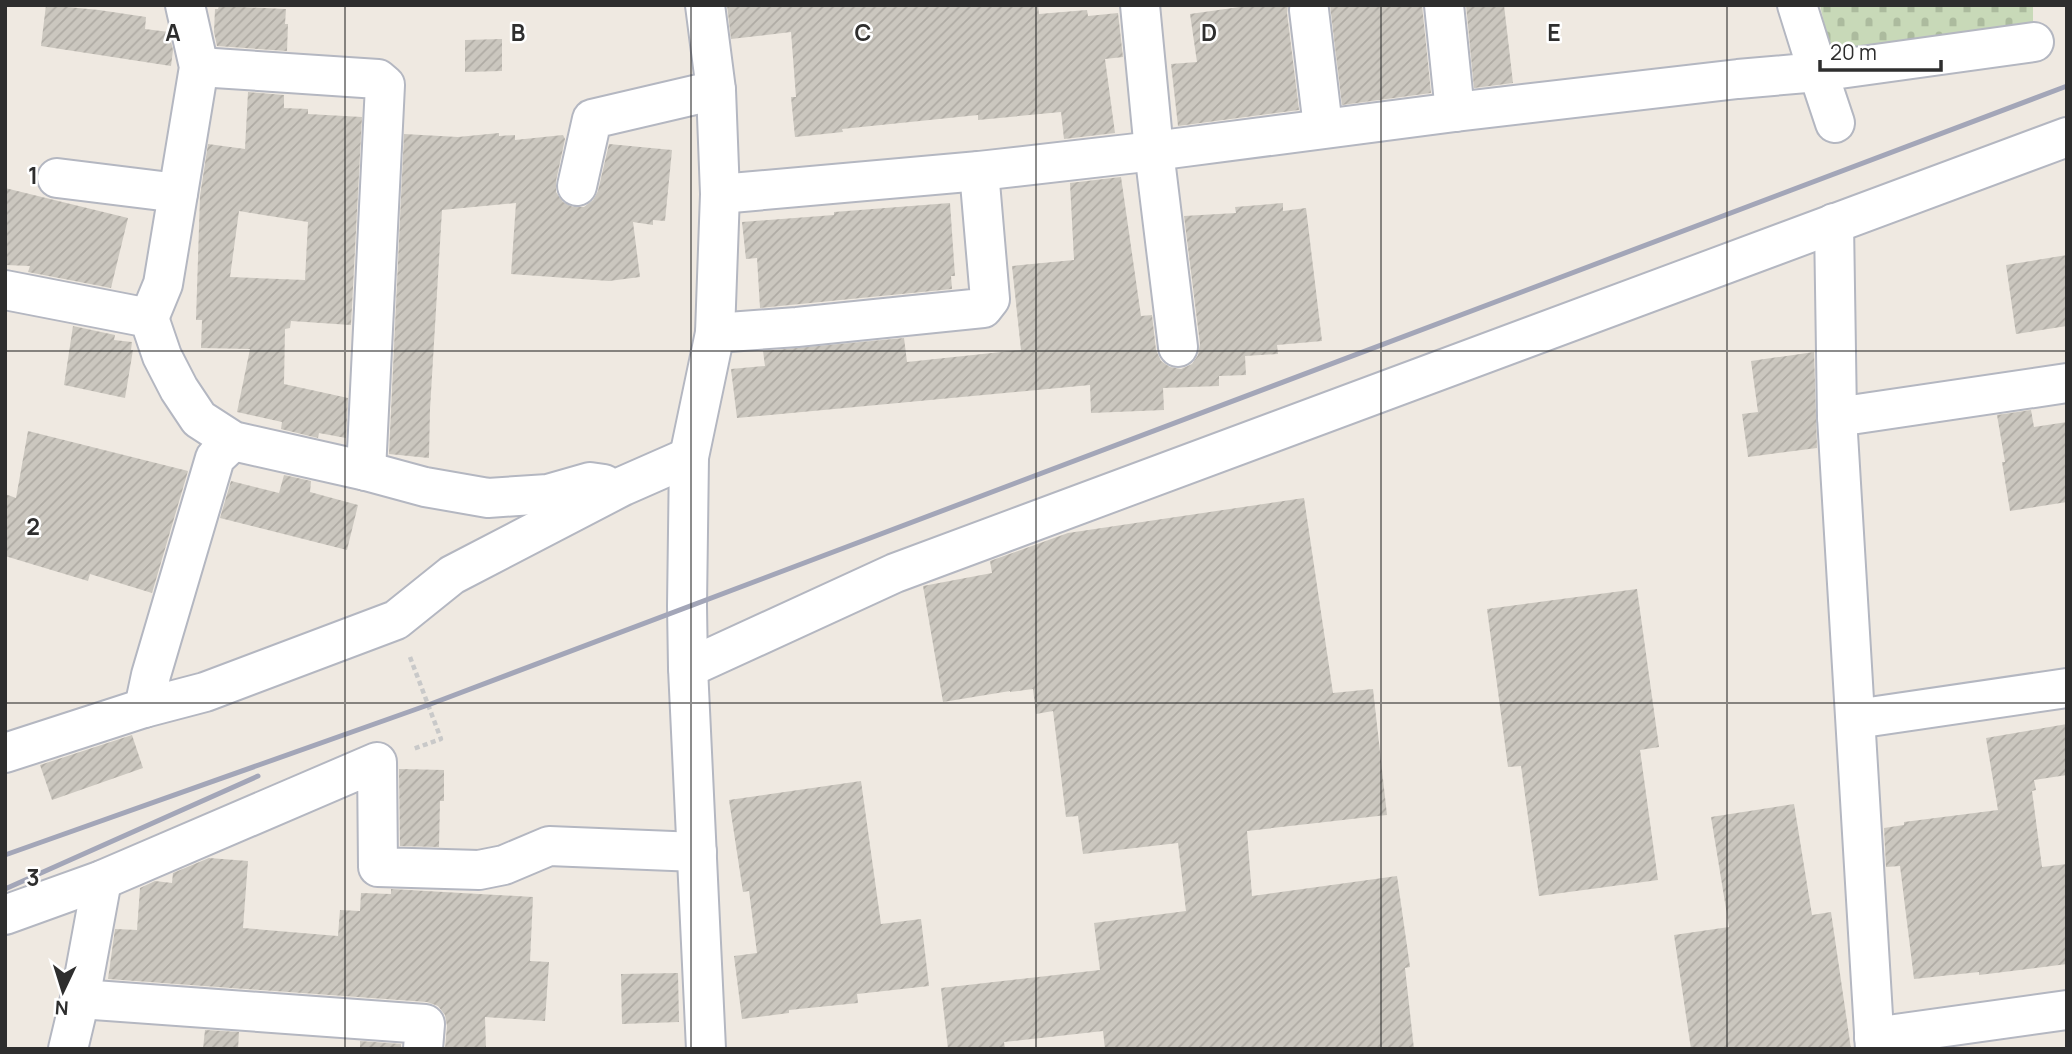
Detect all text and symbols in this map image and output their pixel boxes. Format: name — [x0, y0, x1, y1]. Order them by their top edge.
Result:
text: A — [165, 16, 181, 48]
text: B — [511, 16, 525, 48]
text: C — [855, 16, 872, 48]
text: D — [1201, 16, 1217, 48]
text: E — [1547, 16, 1561, 48]
scale bar — [1820, 28, 1941, 72]
text: 20 m — [1830, 38, 1877, 66]
text: 1 — [28, 159, 38, 191]
text: 2 — [26, 510, 40, 542]
text: 3 — [26, 861, 40, 893]
north arrow — [28, 956, 98, 1026]
text: N — [54, 995, 70, 1021]

